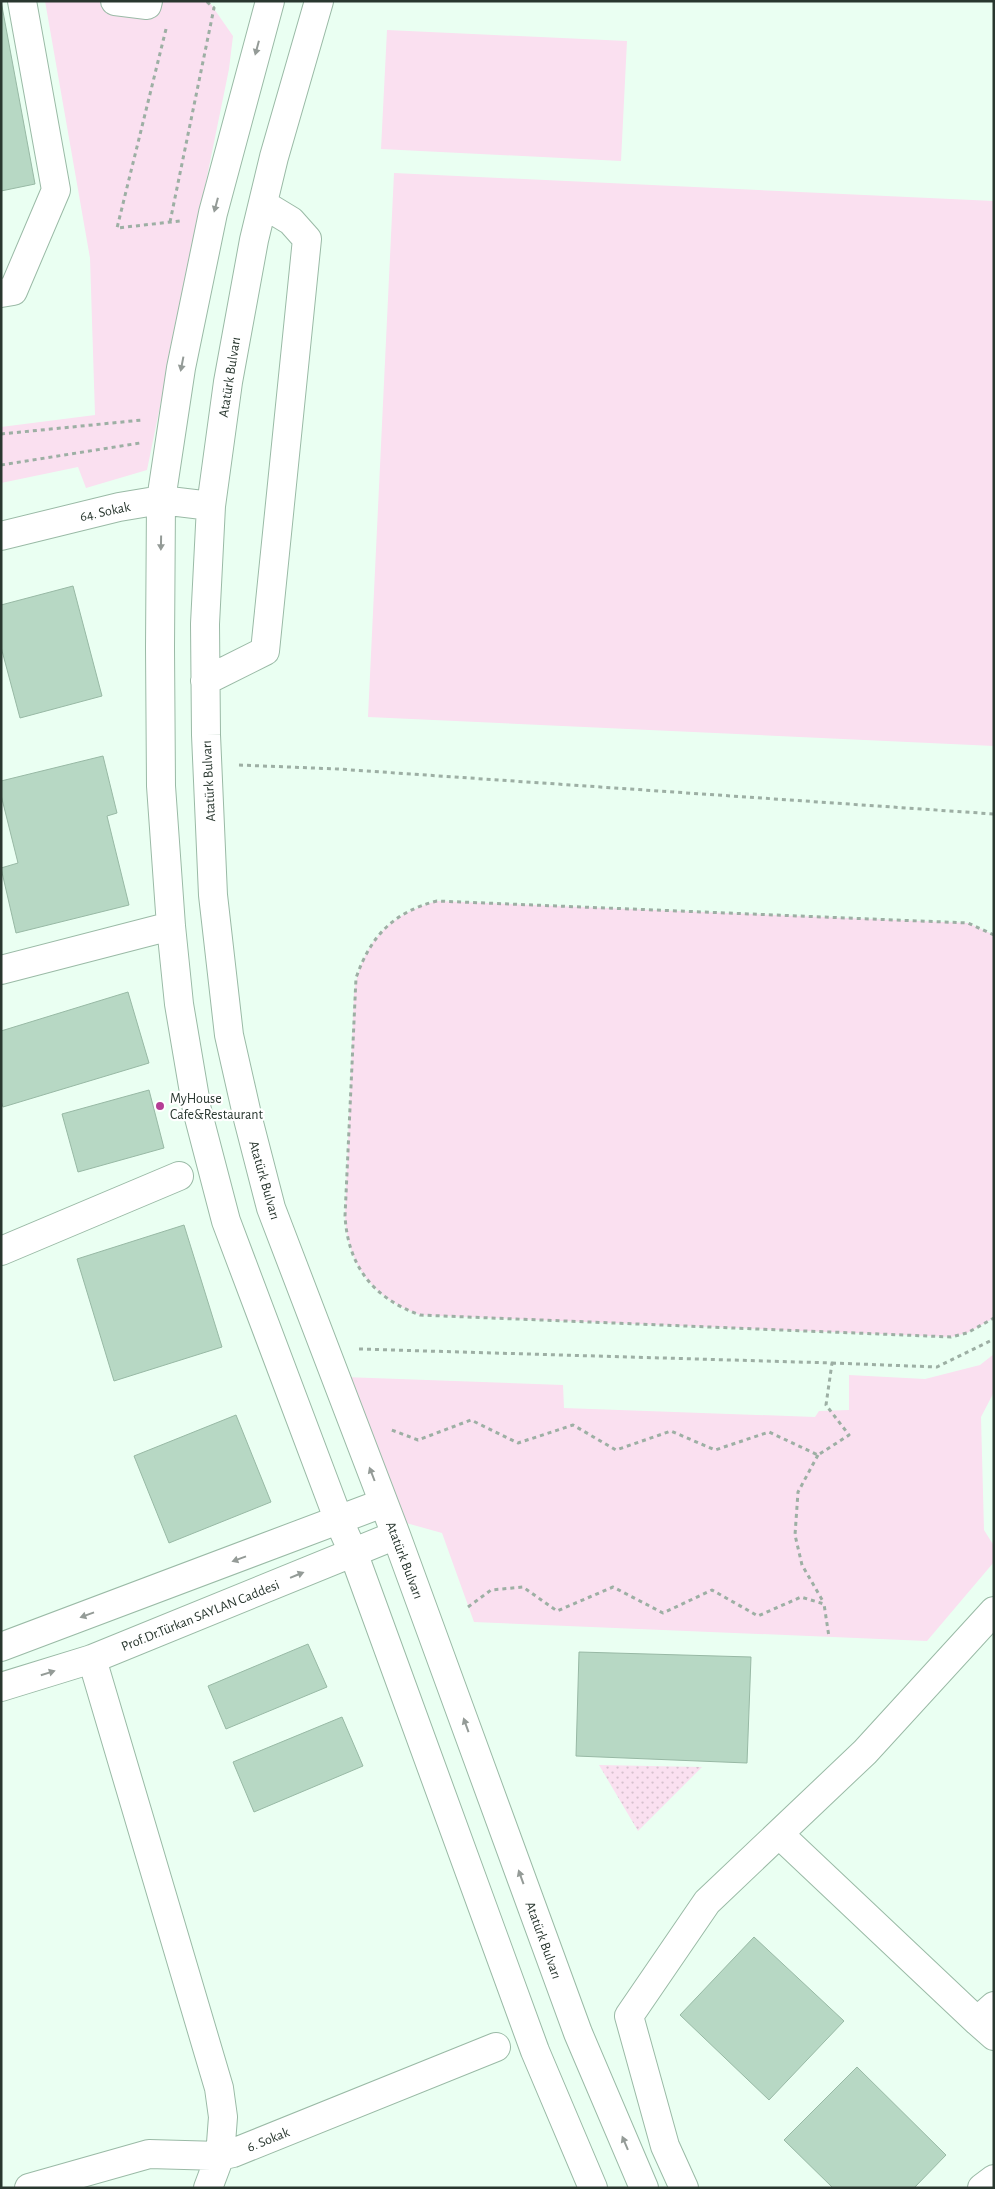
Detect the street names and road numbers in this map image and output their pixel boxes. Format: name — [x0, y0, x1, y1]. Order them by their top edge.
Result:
street label: Atatürk Bulvarı — [217, 336, 243, 418]
street label: 64. Sokak — [79, 500, 132, 524]
street label: Atatürk Bulvarı — [200, 740, 218, 822]
street label: Atatürk Bulvarı — [246, 1139, 282, 1221]
street label: Atatürk Bulvarı — [383, 1520, 425, 1601]
street label: Prof.Dr.Türkan SAYLAN Caddesi — [119, 1578, 281, 1654]
street label: Atatürk Bulvarı — [523, 1900, 564, 1981]
street label: 6. Sokak — [245, 2125, 292, 2155]

